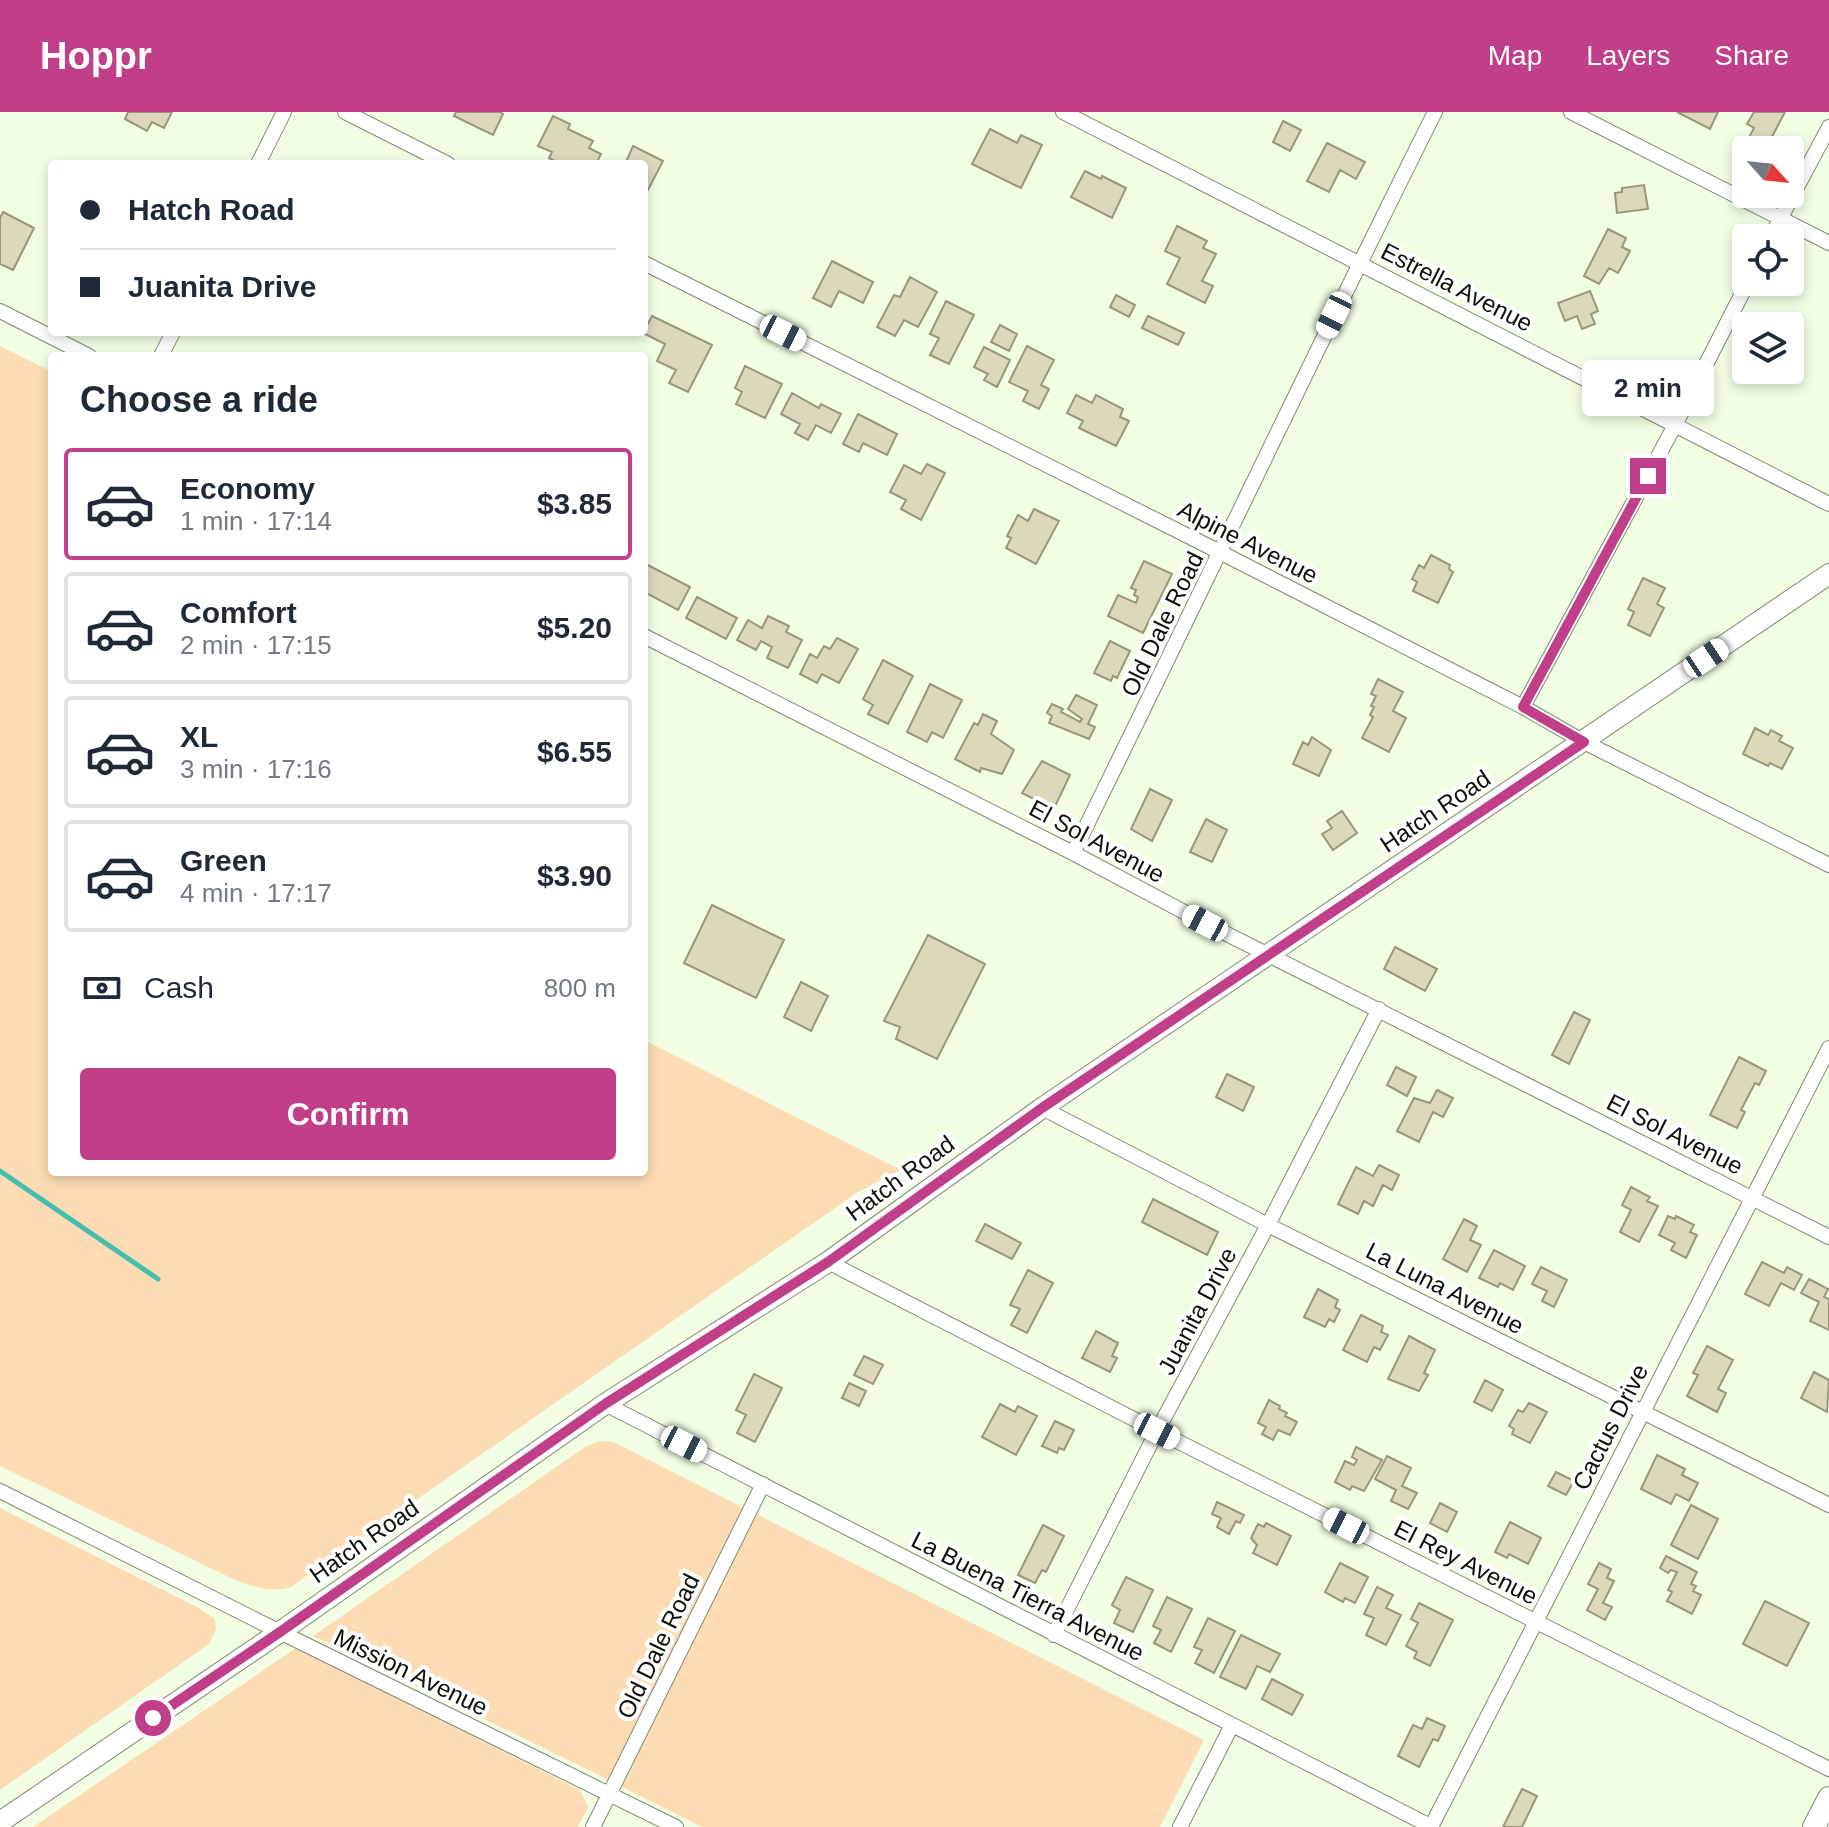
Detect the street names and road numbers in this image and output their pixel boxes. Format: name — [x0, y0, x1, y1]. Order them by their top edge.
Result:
street label: Estrella Avenue — [1377, 237, 1537, 337]
street label: Alpine Avenue — [1174, 495, 1322, 589]
street label: Old Dale Road — [1115, 547, 1209, 701]
street label: Hatch Road — [1375, 764, 1495, 858]
street label: El Sol Avenue — [1025, 794, 1169, 888]
street label: El Sol Avenue — [1602, 1088, 1748, 1180]
street label: Hatch Road — [841, 1130, 959, 1226]
street label: La Luna Avenue — [1362, 1237, 1528, 1339]
street label: Juanita Drive — [1152, 1243, 1242, 1379]
street label: Cactus Drive — [1567, 1360, 1653, 1494]
street label: Hatch Road — [304, 1494, 424, 1588]
street label: El Rey Avenue — [1390, 1514, 1542, 1610]
street label: La Buena Tierra Avenue — [907, 1526, 1149, 1666]
street label: Old Dale Road — [611, 1569, 705, 1723]
street label: Mission Avenue — [330, 1623, 492, 1721]

